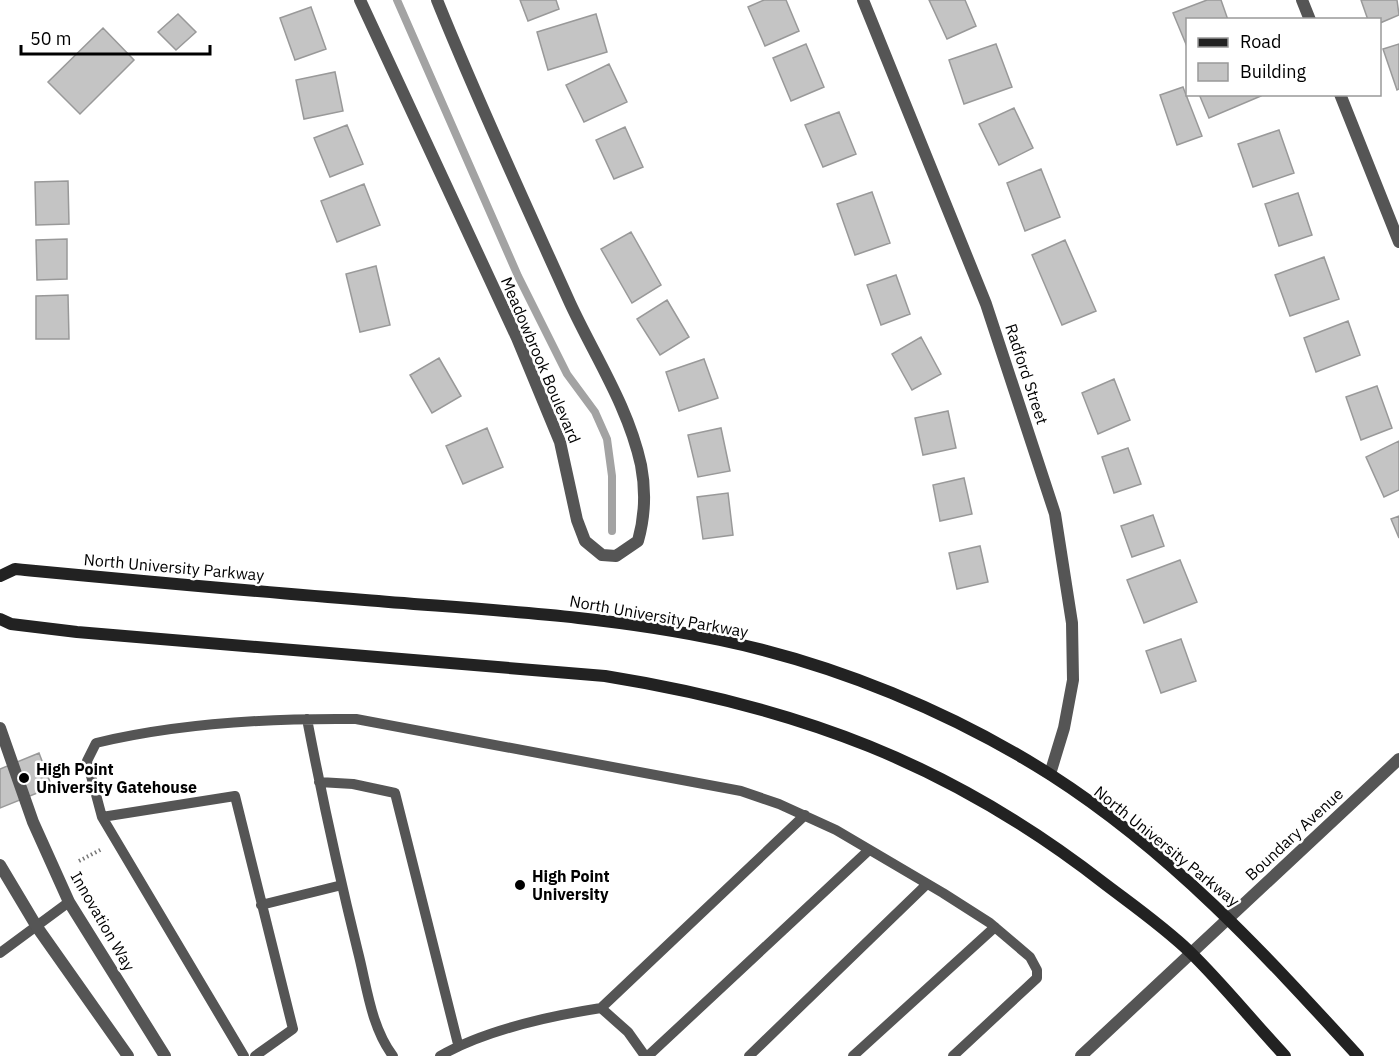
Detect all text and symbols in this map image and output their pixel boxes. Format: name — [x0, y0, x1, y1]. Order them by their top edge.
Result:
scale bar — [21, 18, 210, 56]
legend — [1186, 18, 1381, 96]
text: 50 m — [30, 27, 72, 50]
text: Road — [1240, 30, 1281, 53]
text: Building — [1240, 60, 1307, 83]
street label: Meadowbrook Boulevard — [497, 274, 585, 446]
street label: Radford Street — [1001, 321, 1053, 427]
street label: North University Parkway — [83, 549, 265, 585]
street label: North University Parkway — [568, 590, 750, 642]
place label: High Point University Gatehouse — [36, 759, 197, 797]
marker: High Point University Gatehouse — [17, 771, 31, 785]
street label: North University Parkway — [1090, 781, 1244, 911]
street label: Boundary Avenue — [1241, 783, 1347, 884]
place label: High Point University — [532, 866, 610, 904]
street label: Innovation Way — [66, 868, 140, 974]
marker: High Point University — [513, 878, 527, 892]

